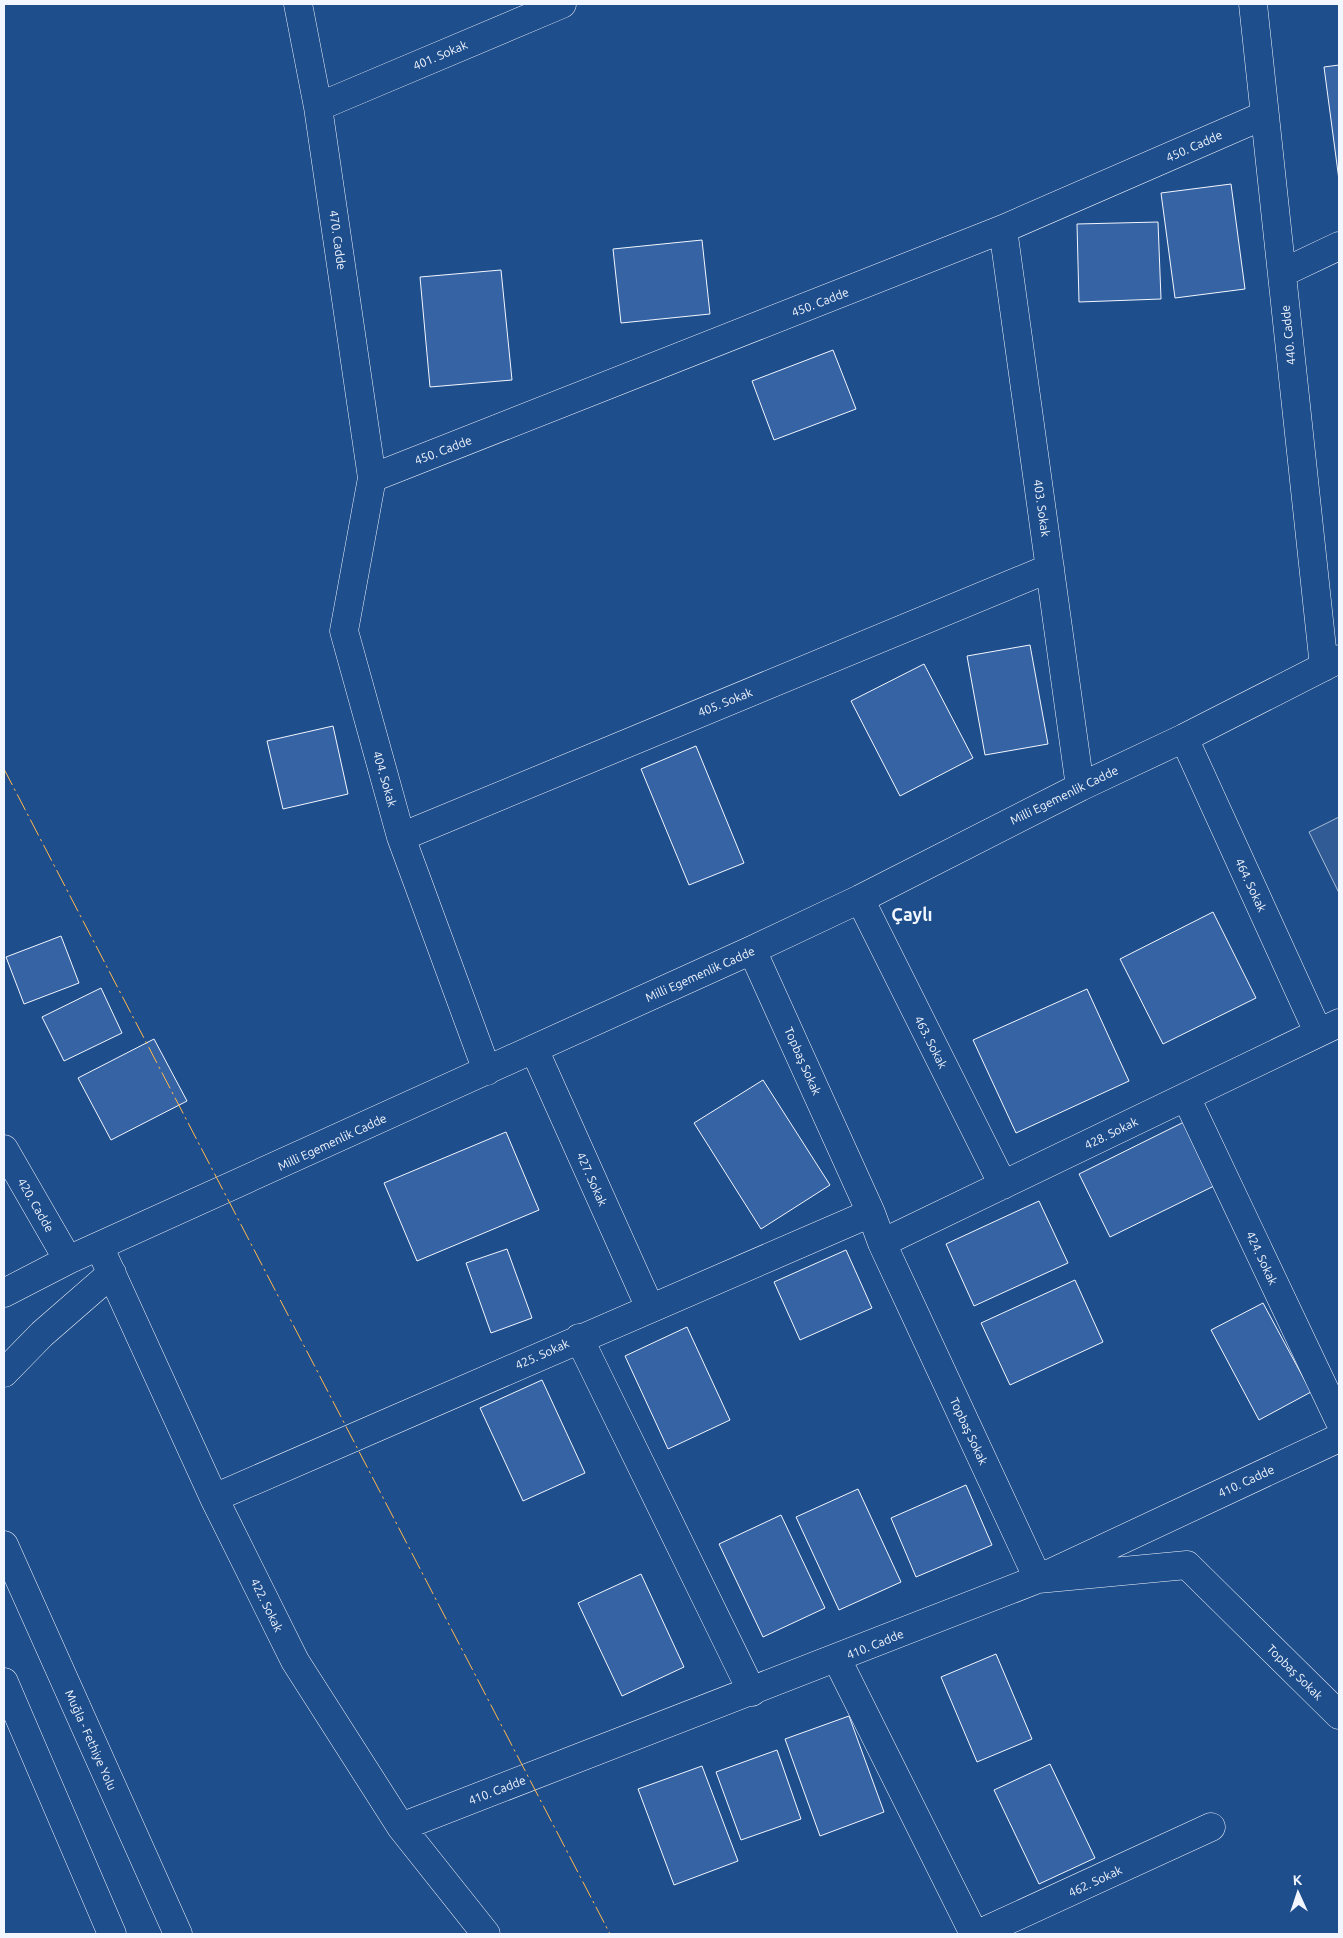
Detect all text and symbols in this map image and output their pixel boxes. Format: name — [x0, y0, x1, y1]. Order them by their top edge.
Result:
street label: 401. Sokak — [411, 38, 469, 72]
street label: 450. Cadde — [1164, 128, 1224, 164]
street label: 470. Cadde — [327, 209, 349, 271]
street label: 450. Cadde — [790, 285, 850, 319]
street label: 440. Cadde — [1278, 304, 1298, 366]
street label: 450. Cadde — [413, 433, 473, 467]
street label: 403. Sokak — [1032, 479, 1052, 537]
street label: 405. Sokak — [696, 685, 754, 719]
street label: 404. Sokak — [371, 750, 399, 808]
street label: Milli Egemenlik Cadde — [1008, 763, 1120, 827]
street label: 464. Sokak — [1233, 856, 1269, 914]
district label: Çaylı — [891, 904, 933, 925]
street label: Milli Egemenlik Cadde — [643, 944, 757, 1004]
street label: 463. Sokak — [912, 1013, 950, 1071]
street label: Topbaş Sokak — [782, 1025, 824, 1097]
street label: Milli Egemenlik Cadde — [276, 1111, 388, 1173]
street label: 428. Sokak — [1082, 1115, 1140, 1151]
street label: 427. Sokak — [574, 1150, 610, 1208]
street label: 420. Cadde — [15, 1176, 57, 1234]
street label: 424. Sokak — [1244, 1229, 1280, 1287]
street label: 425. Sokak — [513, 1336, 571, 1372]
street label: Topbaş Sokak — [948, 1395, 990, 1467]
street label: 410. Cadde — [1216, 1462, 1276, 1500]
street label: 422. Sokak — [249, 1576, 285, 1634]
street label: 410. Cadde — [845, 1627, 905, 1661]
street label: Topbaş Sokak — [1265, 1642, 1325, 1702]
street label: Muğla - Fethiye Yolu — [63, 1688, 119, 1792]
street label: 410. Cadde — [467, 1773, 527, 1807]
street label: 462. Sokak — [1066, 1863, 1124, 1899]
north arrow — [1273, 1868, 1323, 1918]
text: K — [1292, 1872, 1303, 1888]

